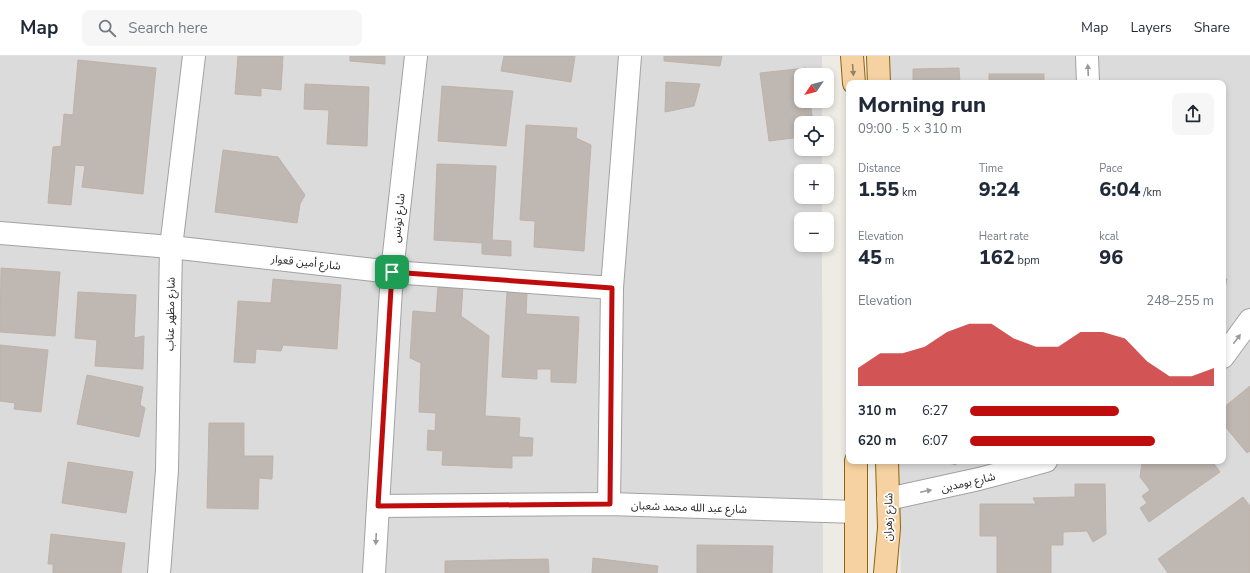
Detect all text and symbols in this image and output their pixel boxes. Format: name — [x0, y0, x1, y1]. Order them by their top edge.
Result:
search box — [82, 10, 362, 46]
text: Map — [20, 15, 58, 41]
icon: search — [96, 17, 118, 39]
text: Search here — [128, 18, 208, 38]
text: Map — [1081, 18, 1108, 37]
text: Layers — [1130, 18, 1172, 37]
text: Share — [1194, 18, 1230, 37]
one-way arrow — [850, 63, 856, 76]
one-way arrow — [1084, 63, 1091, 76]
north arrow — [794, 68, 834, 108]
map controls — [794, 68, 834, 252]
text: Morning run — [858, 90, 986, 120]
button: share — [1172, 93, 1214, 135]
button: locate — [794, 116, 834, 156]
text: 09:00 · 5 × 310 m — [858, 120, 962, 138]
text: Distance — [858, 161, 901, 176]
text: Time — [979, 161, 1003, 176]
text: Pace — [1099, 161, 1123, 176]
button: + — [794, 164, 834, 204]
text: 1.55 — [858, 176, 899, 203]
text: 9:24 — [979, 176, 1020, 203]
text: 6:04 — [1099, 176, 1141, 203]
text: km — [899, 185, 917, 200]
text: /km — [1141, 185, 1161, 200]
street label: شارع تونس — [388, 192, 409, 244]
button: − — [794, 212, 834, 252]
text: Elevation — [858, 229, 904, 244]
text: Heart rate — [979, 229, 1029, 244]
text: kcal — [1099, 229, 1119, 244]
text: 45 — [858, 244, 882, 271]
text: 162 — [979, 244, 1015, 271]
text: 96 — [1099, 244, 1123, 271]
street label: شارع أمين قعوار — [269, 251, 342, 274]
text: m — [882, 253, 894, 268]
text: bpm — [1015, 253, 1040, 268]
pin — [375, 255, 409, 289]
icon: arrive — [381, 261, 403, 283]
street label: شارع مظهر عناب — [162, 276, 179, 351]
text: Elevation — [858, 292, 912, 310]
text: 248–255 m — [1146, 292, 1214, 310]
one-way arrow — [1233, 334, 1241, 344]
text: 310 m — [858, 402, 896, 420]
text: 6:27 — [922, 402, 948, 420]
text: 620 m — [858, 432, 896, 450]
text: 6:07 — [922, 432, 948, 450]
street label: شارع بومدين — [939, 469, 997, 496]
one-way arrow — [920, 487, 933, 493]
street label: شارع زهران — [881, 492, 896, 541]
street label: شارع عبد الله محمد شعبان — [631, 498, 748, 517]
one-way arrow — [372, 533, 379, 545]

